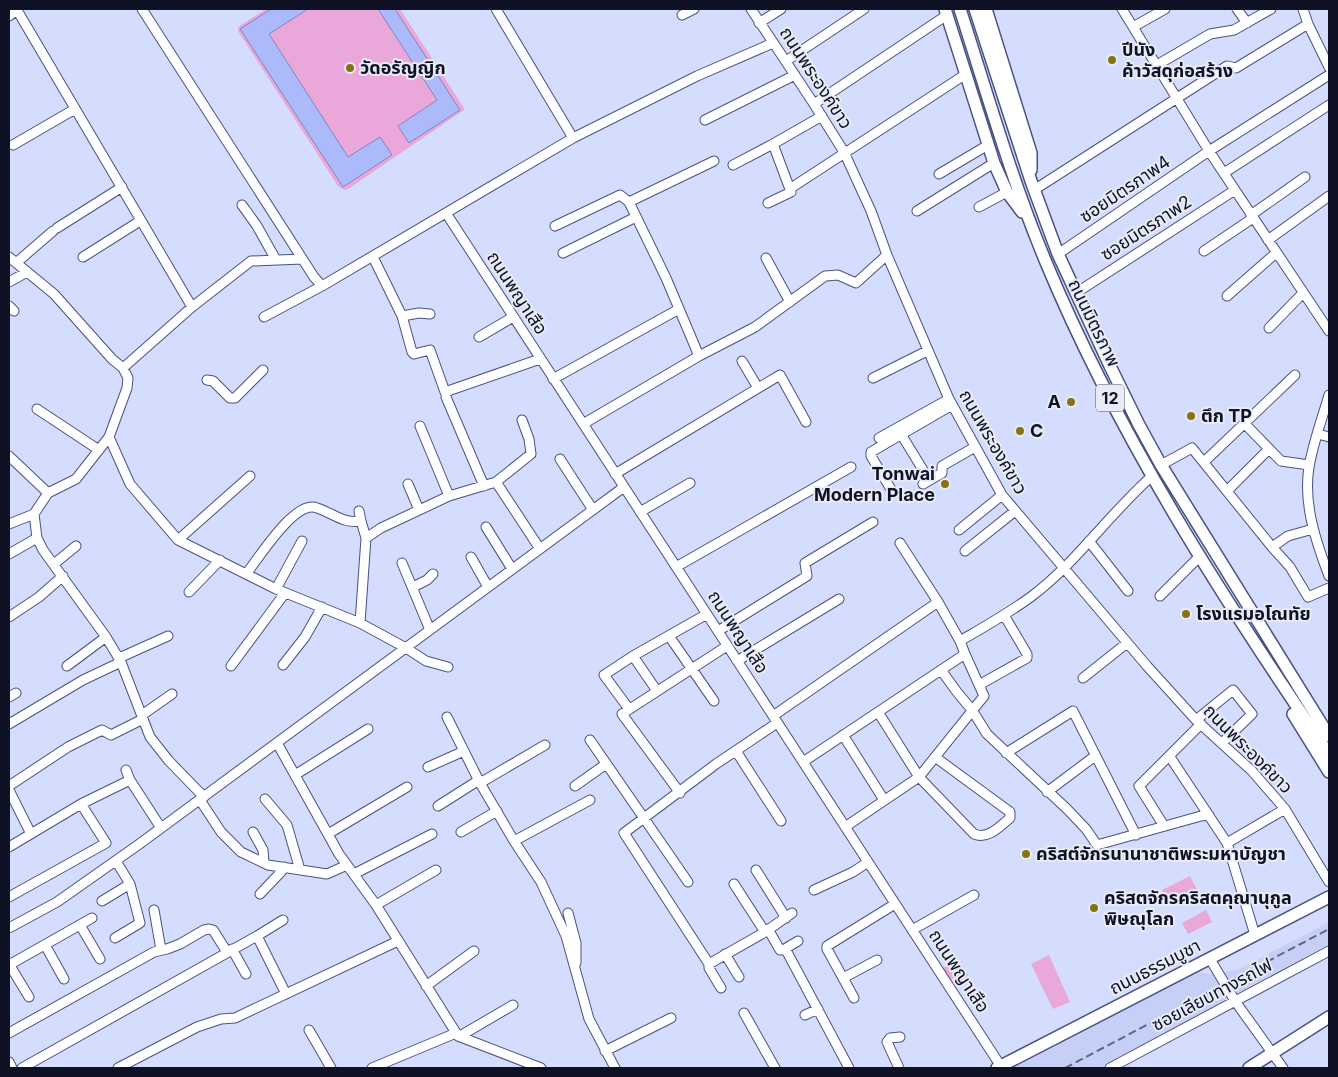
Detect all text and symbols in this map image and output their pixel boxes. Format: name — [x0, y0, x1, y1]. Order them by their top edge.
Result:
street label: ถนนพระองค์ขาว — [776, 23, 857, 133]
place label: ปีนัง ค้าวัสดุก่อสร้าง — [1121, 39, 1233, 82]
marker: ปีนัง ค้าวัสดุก่อสร้าง — [1106, 54, 1118, 66]
place label: วัดอรัญญิก — [360, 57, 446, 78]
marker: วัดอรัญญิก — [344, 62, 356, 74]
street label: ซอยมิตรภาพ4 — [1075, 151, 1174, 227]
street label: ซอยมิตรภาพ2 — [1096, 190, 1195, 265]
street label: ถนนพญาเสือ — [483, 247, 552, 338]
street label: ถนนมิตรภาพ — [1064, 276, 1125, 370]
road number: 12 — [1096, 384, 1124, 412]
street label: ถนนพระองค์ขาว — [955, 386, 1032, 498]
place label: A — [1048, 391, 1061, 412]
marker: A — [1065, 396, 1077, 408]
place label: ตึก TP — [1201, 405, 1252, 426]
marker: ตึก TP — [1185, 410, 1197, 422]
place label: C — [1030, 420, 1043, 441]
marker: C — [1014, 425, 1026, 437]
place label: Tonwai Modern Place — [814, 463, 935, 505]
marker: Tonwai Modern Place — [939, 478, 951, 490]
street label: ถนนพญาเสือ — [704, 586, 773, 677]
place label: โรงแรมอโณทัย — [1196, 603, 1311, 624]
marker: โรงแรมอโณทัย — [1180, 608, 1192, 620]
street label: ถนนพระองค์ขาว — [1199, 700, 1297, 798]
place label: คริสต์จักรนานาชาติพระมหาบัญชา — [1036, 843, 1286, 864]
marker: คริสต์จักรนานาชาติพระมหาบัญชา — [1020, 848, 1032, 860]
place label: คริสตจักรคริสตคุณานุกูล พิษณุโลก — [1104, 887, 1292, 930]
marker: คริสตจักรคริสตคุณานุกูล พิษณุโลก — [1088, 902, 1100, 914]
street label: ถนนพญาเสือ — [925, 925, 994, 1016]
street label: ถนนธรรมบูชา — [1106, 935, 1205, 1000]
street label: ซอยเลียบทางรถไฟ — [1148, 954, 1275, 1035]

